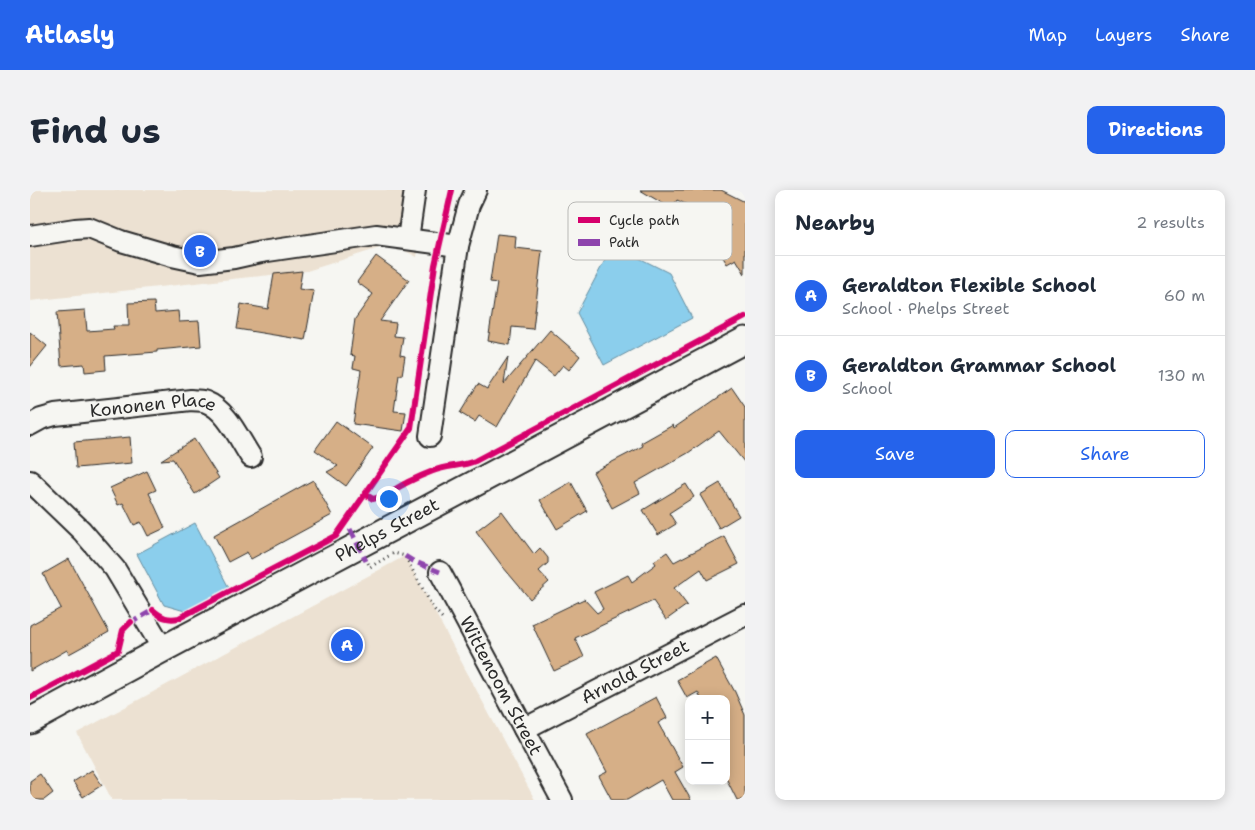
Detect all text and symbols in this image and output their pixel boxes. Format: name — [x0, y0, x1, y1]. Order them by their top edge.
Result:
text: Atlasly — [25, 19, 115, 51]
text: Map — [1029, 23, 1067, 47]
text: Layers — [1095, 23, 1152, 47]
text: Share — [1180, 23, 1230, 47]
button: Directions — [1087, 106, 1225, 154]
text: Find us — [30, 107, 161, 154]
legend — [568, 202, 732, 260]
text: Nearby — [795, 209, 875, 237]
text: Cycle path — [609, 211, 680, 229]
text: 2 results — [1136, 212, 1205, 233]
pin: B — [184, 232, 216, 270]
text: Path — [609, 233, 640, 251]
text: Geraldton Flexible School — [842, 273, 1096, 298]
text: A — [805, 285, 817, 306]
text: 60 m — [1164, 285, 1205, 306]
text: School · Phelps Street — [842, 298, 1010, 319]
text: Geraldton Grammar School — [842, 353, 1116, 378]
text: B — [806, 365, 816, 386]
text: 130 m — [1158, 365, 1205, 386]
text: School — [842, 378, 892, 399]
street label: Kononen Place — [89, 388, 221, 423]
button: Save — [795, 430, 995, 478]
button: Share — [1005, 430, 1205, 478]
your location — [376, 486, 402, 512]
street label: Phelps Street — [331, 492, 443, 567]
street label: Wittenoom Street — [454, 612, 548, 760]
pin: A — [331, 626, 363, 664]
street label: Arnold Street — [577, 634, 693, 709]
map controls — [685, 695, 730, 785]
button: + — [685, 695, 730, 740]
button: − — [685, 740, 730, 785]

